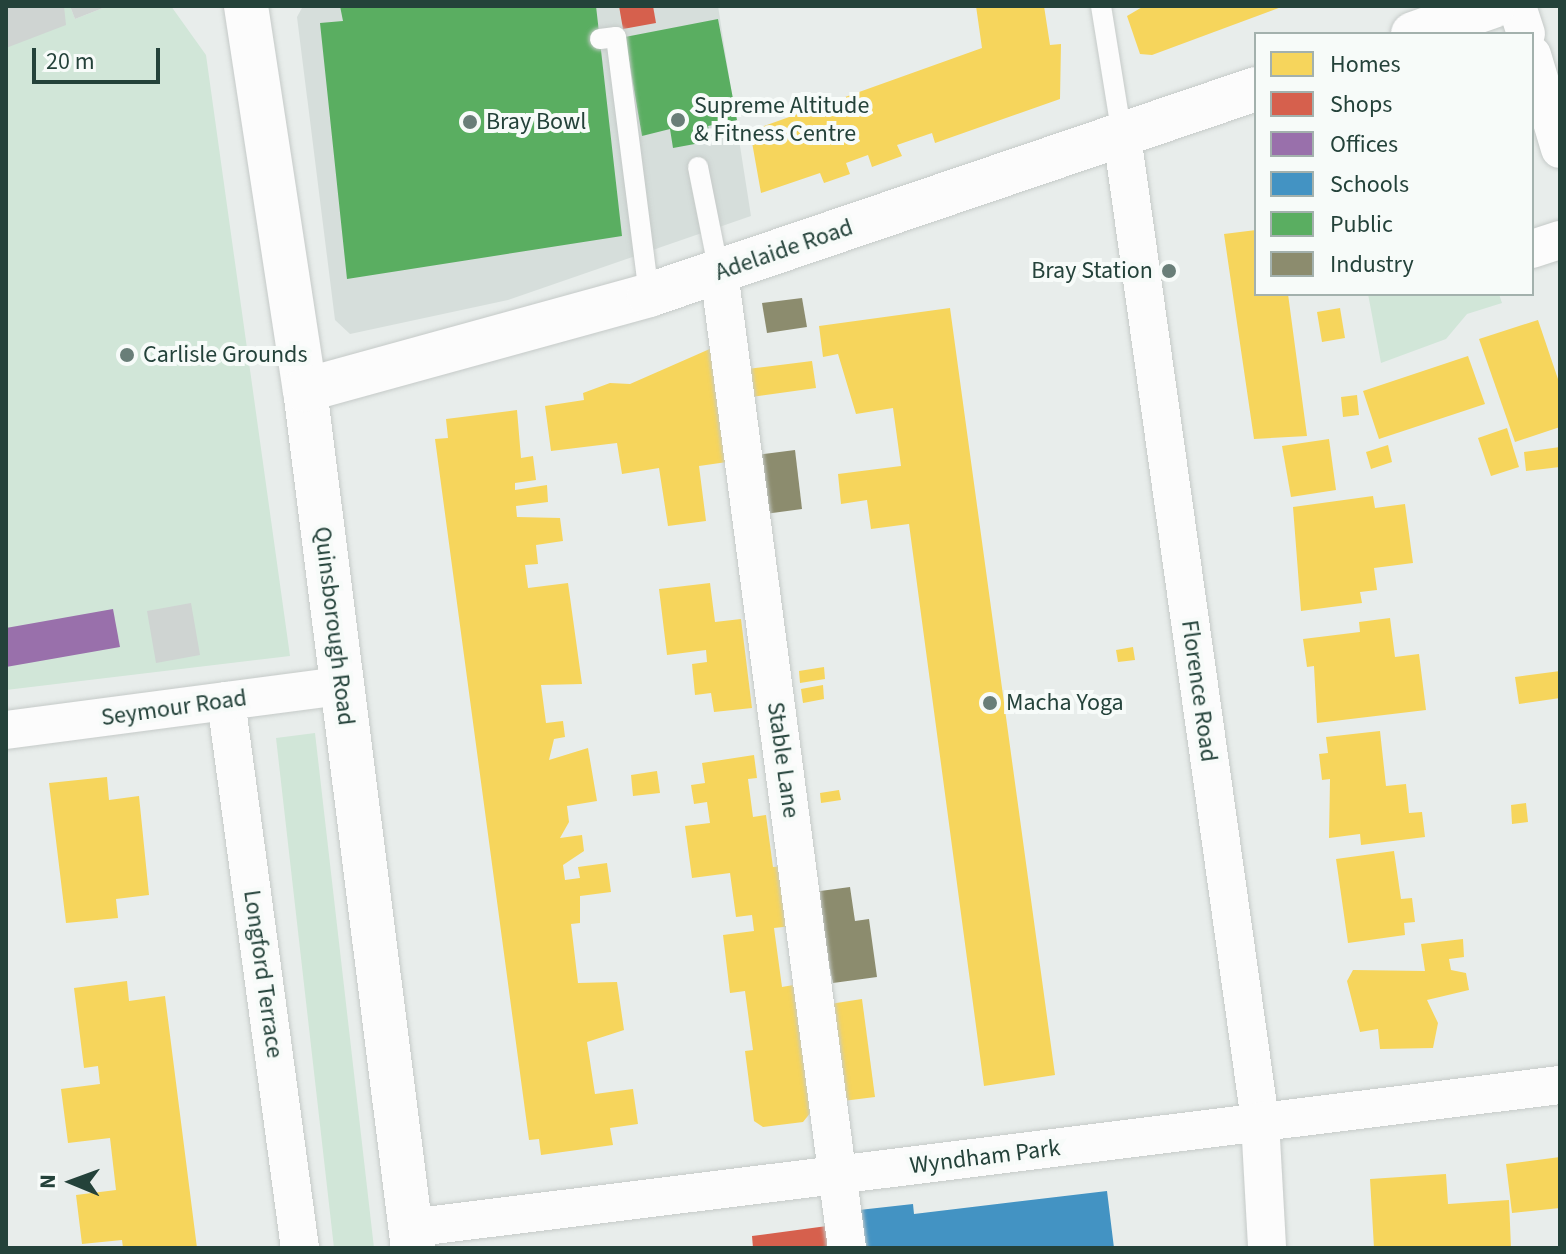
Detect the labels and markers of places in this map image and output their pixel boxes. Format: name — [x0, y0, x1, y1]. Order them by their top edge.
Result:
place label: Supreme Altitude & Fitness Centre — [694, 92, 869, 148]
place label: Bray Bowl — [486, 108, 586, 136]
marker: Supreme Altitude & Fitness Centre — [669, 111, 687, 129]
marker: Bray Bowl — [461, 113, 479, 131]
place label: Bray Station — [1031, 257, 1153, 285]
marker: Bray Station — [1160, 262, 1178, 280]
place label: Carlisle Grounds — [143, 341, 307, 369]
marker: Carlisle Grounds — [118, 346, 136, 364]
place label: Macha Yoga — [1006, 689, 1124, 717]
marker: Macha Yoga — [981, 694, 999, 712]

